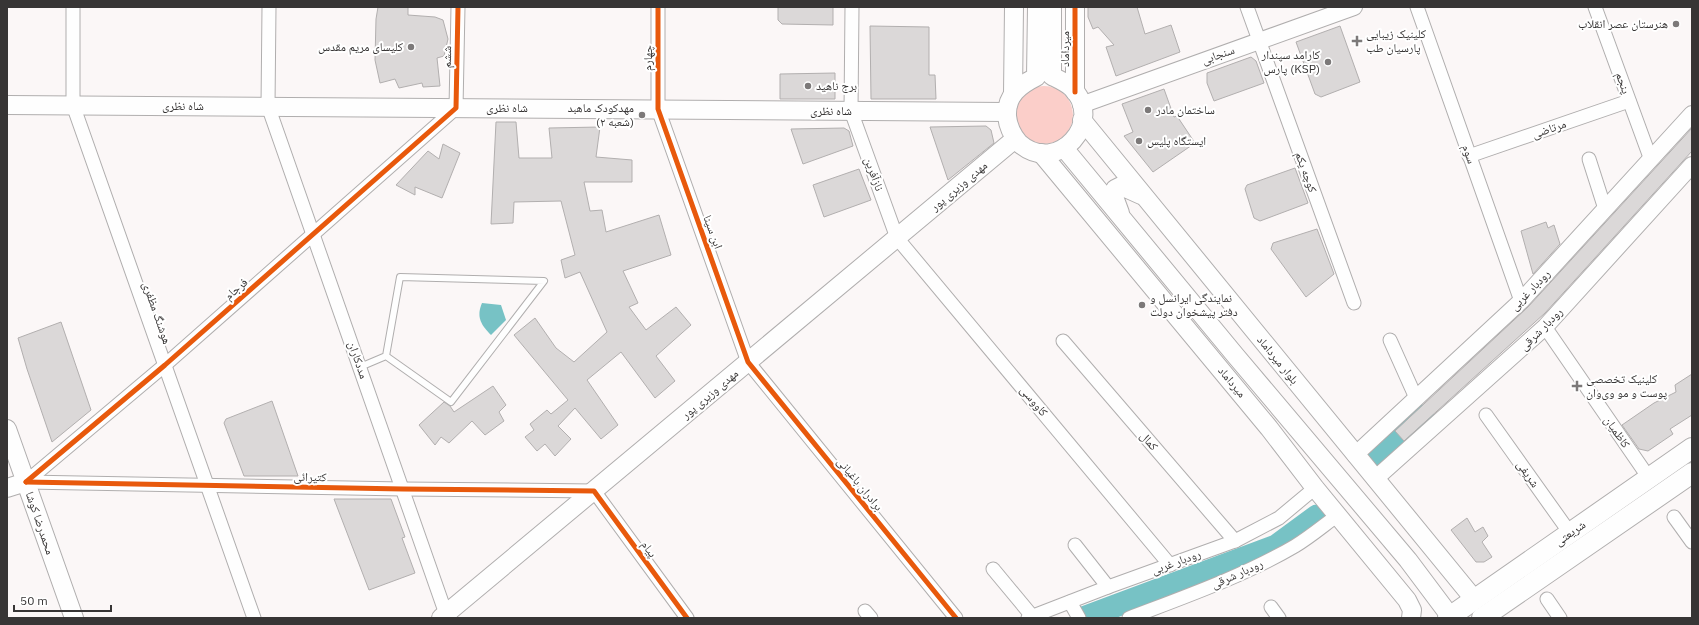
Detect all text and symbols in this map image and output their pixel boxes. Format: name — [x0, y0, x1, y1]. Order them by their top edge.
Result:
place label: هنرستان عصر انقلاب — [1578, 16, 1668, 31]
marker: هنرستان عصر انقلاب — [1671, 19, 1681, 29]
place label: کلینیک زیبایی پارسیان طب — [1366, 26, 1426, 55]
street label: میرداماد — [1057, 31, 1072, 67]
marker: کلینیک زیبایی پارسیان طب — [1351, 35, 1363, 47]
place label: کلیسای مریم مقدس — [318, 39, 403, 55]
marker: کلیسای مریم مقدس — [406, 42, 416, 52]
street label: سنجابی — [1199, 42, 1237, 68]
street label: چهارم — [640, 45, 656, 71]
street label: ششم — [439, 46, 455, 68]
place label: کارامد سپندار پارس (KSP) — [1261, 47, 1320, 76]
marker: کارامد سپندار پارس (KSP) — [1323, 57, 1333, 67]
street label: پنجم — [1612, 70, 1634, 96]
place label: برج ناهید — [816, 78, 857, 93]
marker: برج ناهید — [803, 81, 813, 91]
street label: شاه نظری — [162, 98, 204, 113]
street label: شاه نظری — [486, 100, 528, 115]
place label: مهدکودک ماهبد (شعبه ۲) — [567, 100, 634, 129]
place label: ساختمان مادر — [1155, 102, 1215, 117]
street label: شاه نظری — [810, 103, 852, 118]
marker: ساختمان مادر — [1143, 105, 1153, 115]
marker: مهدکودک ماهبد (شعبه ۲) — [637, 110, 647, 120]
street label: مرتاضی — [1530, 116, 1568, 141]
place label: ایستگاه پلیس — [1147, 133, 1206, 148]
marker: ایستگاه پلیس — [1134, 136, 1144, 146]
street label: سوم — [1458, 142, 1480, 166]
street label: کوچه یکم — [1291, 149, 1321, 195]
street label: نازآفرین — [861, 155, 887, 193]
street label: مهدی وزیری پور — [926, 157, 990, 215]
street label: ابن سینا — [700, 213, 727, 251]
street label: رودبار غربی — [1506, 266, 1553, 314]
street label: فرجام — [221, 274, 251, 304]
street label: هوشنگ مظفری — [140, 280, 175, 346]
place label: نمایندگی ایرانسل و دفتر پیشخوان دولت — [1150, 290, 1238, 319]
marker: نمایندگی ایرانسل و دفتر پیشخوان دولت — [1137, 300, 1147, 310]
street label: رودبار شرقی — [1516, 304, 1566, 354]
street label: بلوار میرداماد — [1254, 332, 1303, 387]
street label: مددکاران — [345, 339, 372, 381]
street label: میرداماد — [1215, 363, 1250, 400]
street label: مهدی وزیری پور — [677, 365, 741, 423]
place label: کلینیک تخصصی پوست و مو وی‌وان — [1586, 371, 1668, 400]
marker: کلینیک تخصصی پوست و مو وی‌وان — [1571, 380, 1583, 392]
street label: کاووسی — [1017, 382, 1052, 419]
street label: کاظمیان — [1601, 413, 1634, 451]
street label: کمال — [1137, 428, 1162, 453]
street label: برادران باغیانی — [834, 454, 887, 514]
street label: شریفی — [1514, 457, 1543, 490]
street label: کتیرائی — [293, 469, 327, 484]
street label: محمدرضا کوشا — [23, 489, 58, 556]
street label: شریعتی — [1551, 517, 1588, 549]
street label: پیام — [637, 537, 661, 561]
street label: رودبار غربی — [1149, 546, 1203, 578]
street label: رودبار شرقی — [1209, 555, 1265, 592]
scale bar — [14, 587, 111, 613]
text: 50 m — [20, 593, 48, 608]

